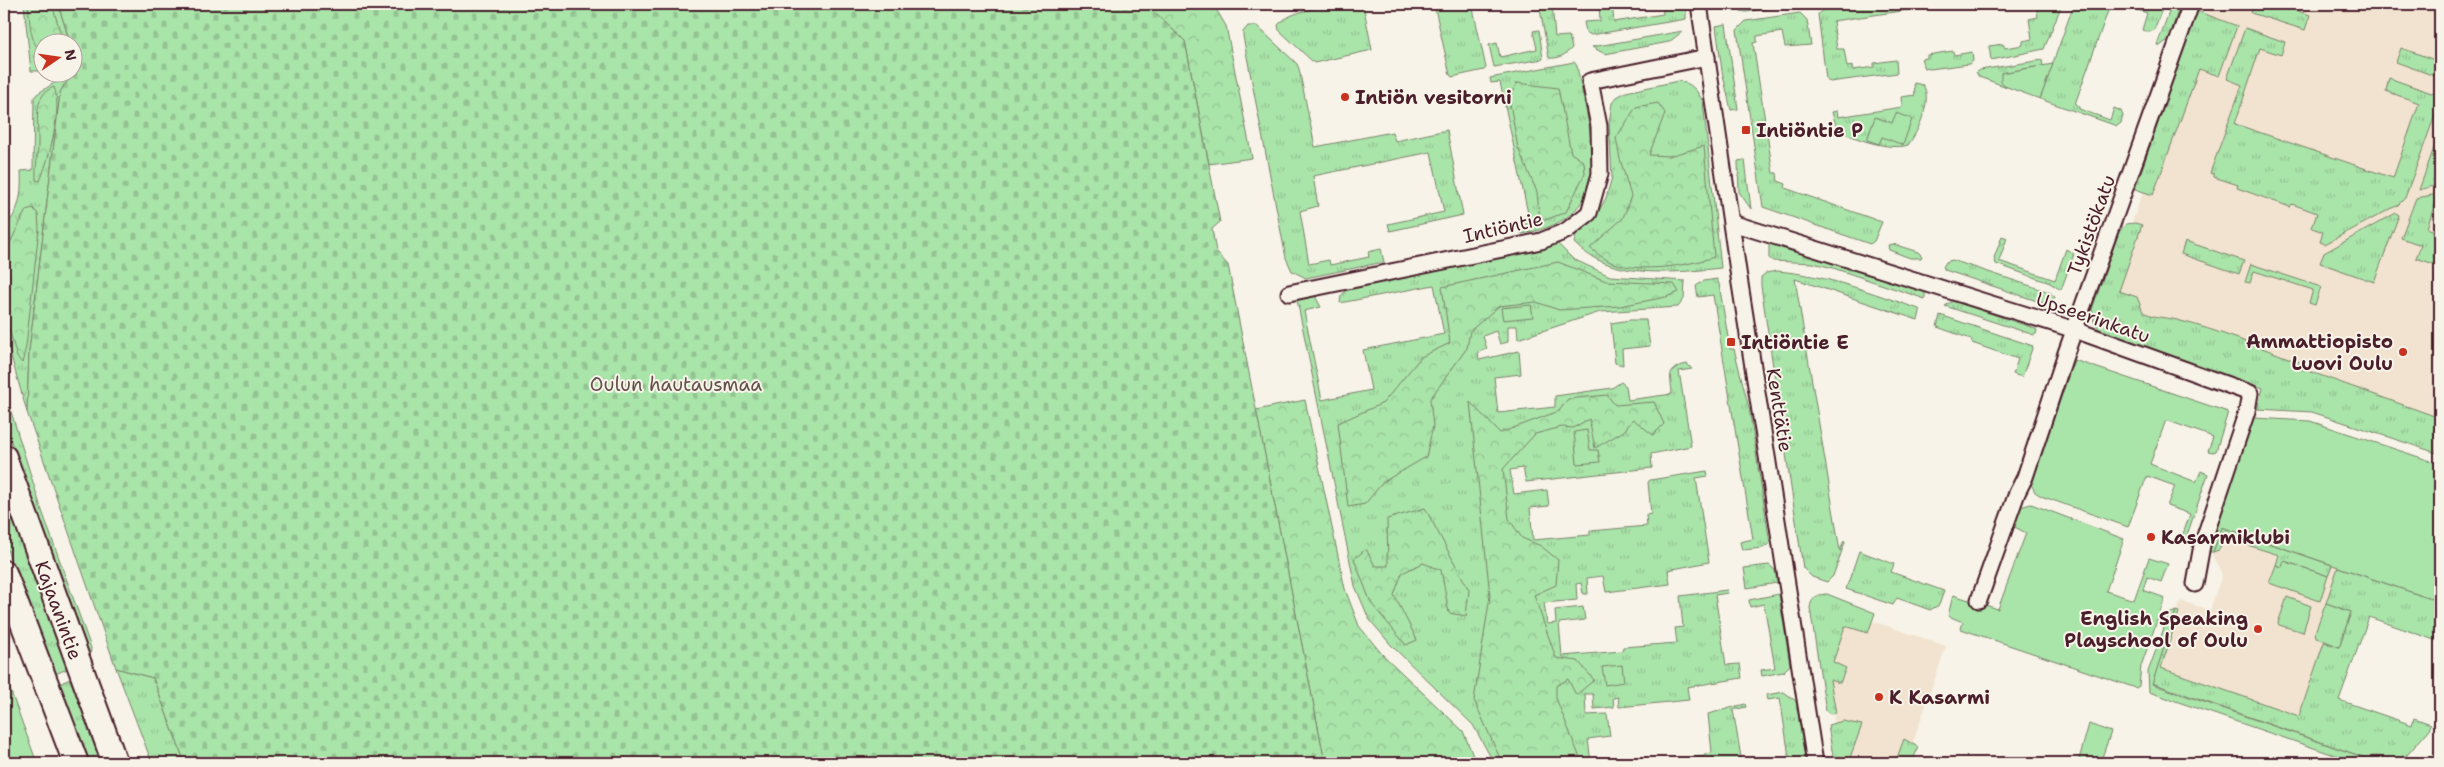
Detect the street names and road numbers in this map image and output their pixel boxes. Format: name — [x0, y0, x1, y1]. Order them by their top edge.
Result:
street label: Tykistökatu — [2062, 171, 2121, 279]
street label: Intiöntie — [1461, 206, 1545, 249]
street label: Upseerinkatu — [2032, 286, 2153, 349]
street label: Kenttätie — [1761, 366, 1798, 454]
street label: Kajaanintie — [29, 557, 88, 663]

